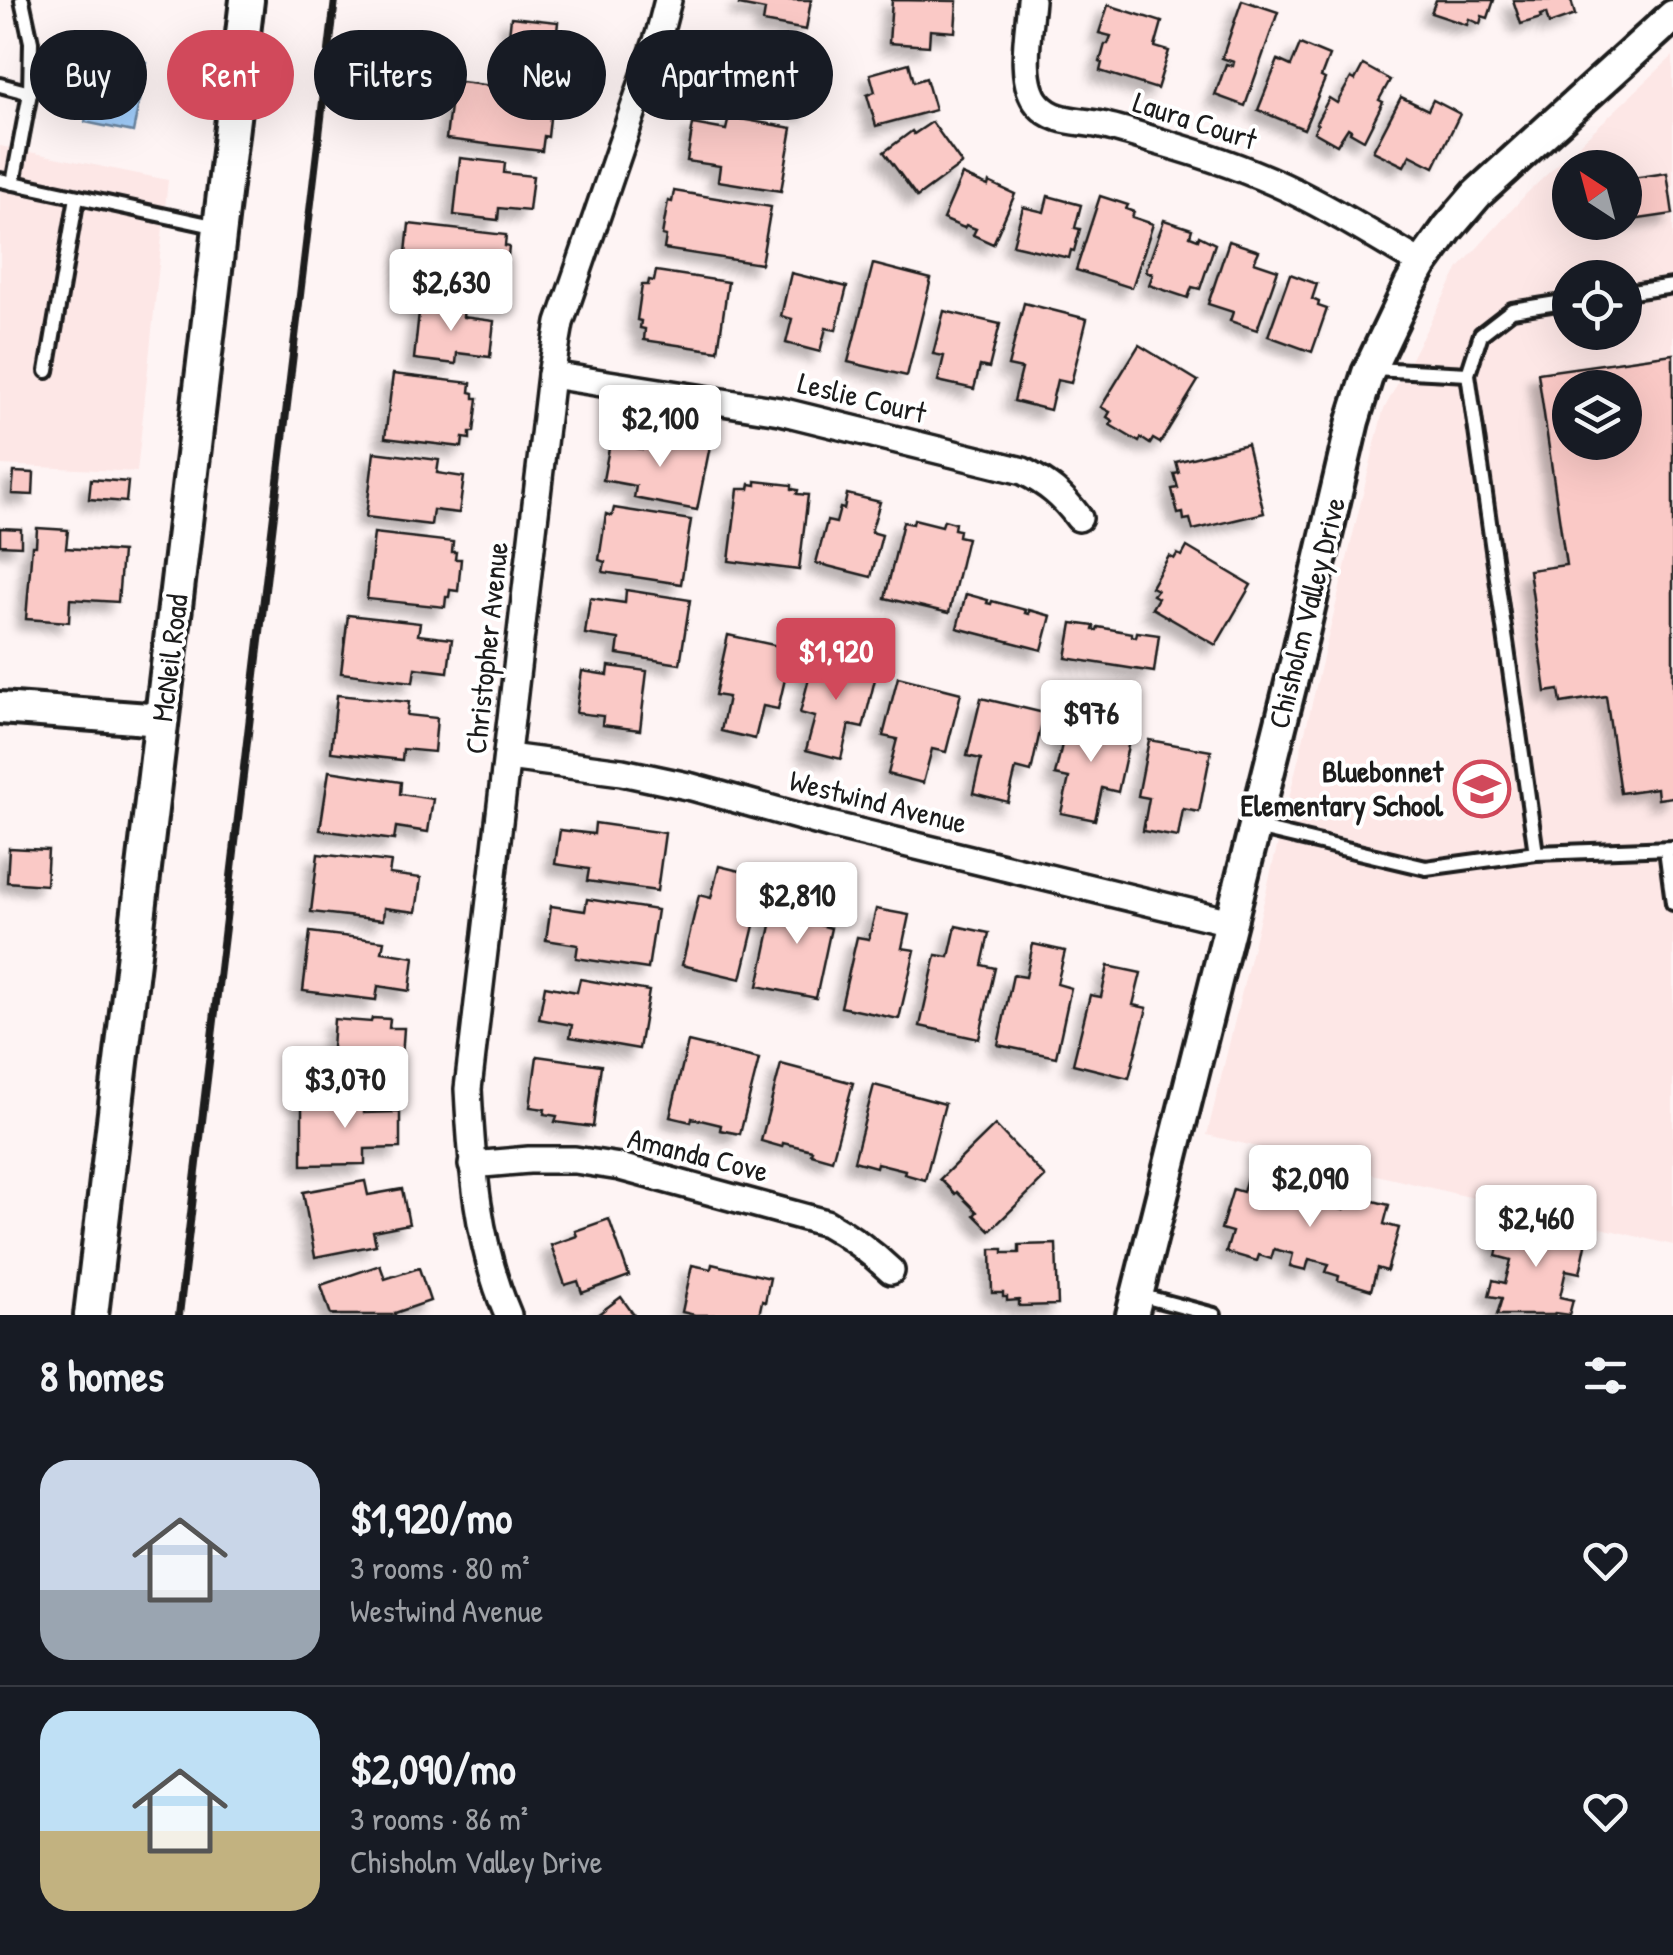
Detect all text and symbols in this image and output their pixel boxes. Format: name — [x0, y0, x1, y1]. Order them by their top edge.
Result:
chip: Buy — [30, 30, 147, 120]
chip: Rent — [167, 30, 294, 120]
chip: Filters — [314, 30, 467, 120]
chip: New — [487, 30, 606, 120]
chip: Apartment — [626, 30, 833, 120]
street label: Laura Court — [1128, 81, 1263, 159]
north arrow — [1552, 150, 1642, 240]
map controls — [1552, 150, 1642, 460]
pin: $2,630 — [370, 249, 532, 334]
text: $2,630 — [411, 260, 491, 303]
button: locate — [1552, 260, 1642, 350]
street label: Leslie Court — [794, 362, 931, 432]
button: layers — [1552, 370, 1642, 460]
pin: $2,100 — [579, 385, 741, 470]
text: $2,100 — [621, 396, 699, 439]
street label: Chisholm Valley Drive — [1258, 493, 1354, 732]
street label: Christopher Avenue — [455, 540, 517, 756]
street label: McNeil Road — [141, 592, 197, 724]
pin: $1,920 — [755, 618, 917, 703]
text: $1,920 — [798, 629, 874, 672]
pin: $976 — [1032, 680, 1150, 765]
text: $976 — [1063, 691, 1119, 734]
place label: Bluebonnet Elementary School — [1241, 751, 1445, 826]
school or university icon: Bluebonnet Elementary School — [1452, 759, 1512, 819]
street label: Westwind Avenue — [786, 760, 971, 842]
pin: $2,810 — [716, 862, 878, 947]
text: $2,810 — [758, 873, 836, 916]
pin: $3,070 — [264, 1046, 426, 1131]
text: $3,070 — [304, 1057, 386, 1100]
street label: Amanda Cove — [624, 1117, 773, 1191]
pin: $2,090 — [1229, 1145, 1391, 1230]
text: $2,090 — [1271, 1156, 1349, 1199]
pin: $2,460 — [1455, 1185, 1617, 1270]
text: $2,460 — [1498, 1196, 1574, 1239]
text: 8 homes — [40, 1347, 164, 1404]
icon: filters — [1578, 1348, 1633, 1403]
text: $1,920/mo — [350, 1489, 512, 1546]
icon: home — [120, 1500, 240, 1620]
icon: heart — [1578, 1533, 1633, 1588]
text: 3 rooms · 80 m² — [350, 1546, 530, 1589]
text: Westwind Avenue — [350, 1589, 543, 1632]
text: $2,090/mo — [350, 1740, 516, 1797]
icon: home — [120, 1751, 240, 1871]
icon: heart — [1578, 1784, 1633, 1839]
text: 3 rooms · 86 m² — [350, 1797, 528, 1840]
text: Chisholm Valley Drive — [350, 1840, 603, 1883]

